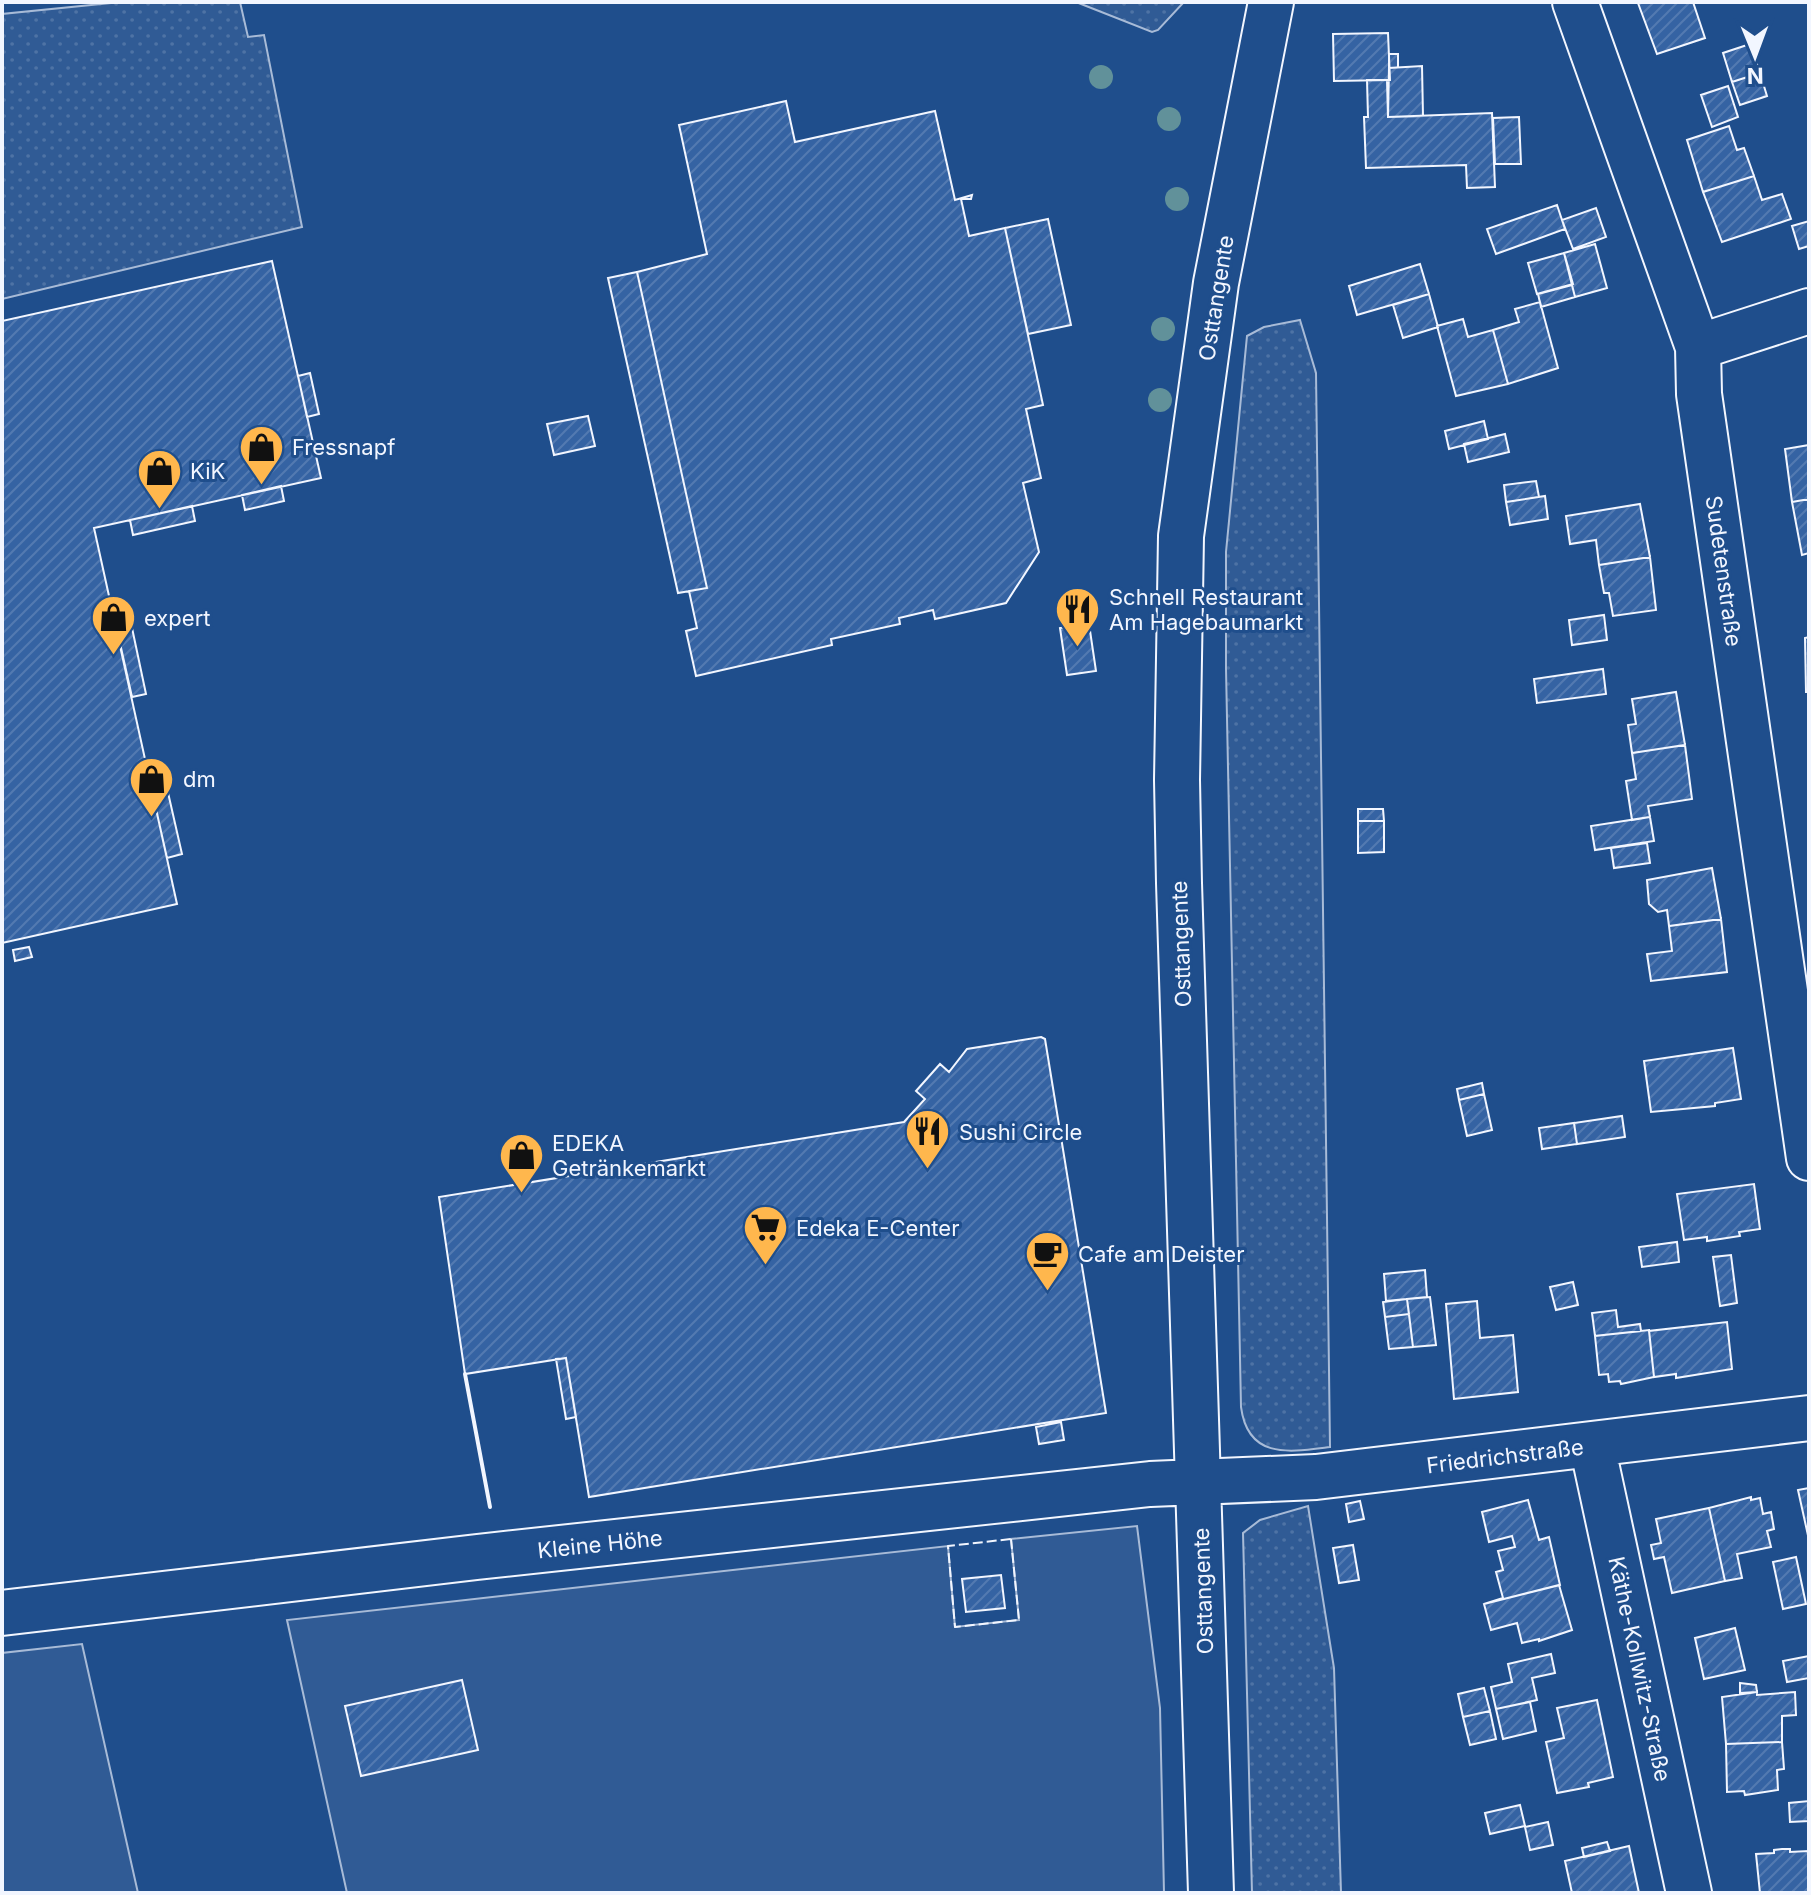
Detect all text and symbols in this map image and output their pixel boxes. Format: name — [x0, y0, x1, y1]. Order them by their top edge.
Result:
north arrow — [1715, 16, 1795, 96]
text: N — [1747, 63, 1764, 89]
street label: Osttangente — [1193, 233, 1239, 363]
shop icon: Fressnapf — [237, 423, 285, 486]
place label: Fressnapf — [292, 434, 395, 460]
shop icon: KiK — [135, 447, 183, 510]
place label: KiK — [190, 458, 225, 484]
street label: Sudetenstraße — [1701, 494, 1747, 648]
place label: Schnell Restaurant Am Hagebaumarkt — [1109, 584, 1303, 635]
restaurant icon: Schnell Restaurant Am Hagebaumarkt — [1054, 586, 1102, 649]
shop icon: expert — [89, 594, 137, 657]
place label: expert — [144, 605, 210, 631]
shop icon: dm — [128, 755, 176, 818]
place label: dm — [183, 766, 216, 792]
street label: Osttangente — [1166, 880, 1196, 1008]
restaurant icon: Sushi Circle — [904, 1108, 952, 1171]
place label: Sushi Circle — [959, 1119, 1082, 1145]
place label: EDEKA Getränkemarkt — [552, 1130, 706, 1181]
shop icon: EDEKA Getränkemarkt — [497, 1132, 545, 1195]
supermarket icon: Edeka E-Center — [741, 1204, 789, 1267]
place label: Edeka E-Center — [796, 1215, 959, 1241]
cafe icon: Cafe am Deister — [1023, 1230, 1071, 1293]
place label: Cafe am Deister — [1078, 1241, 1244, 1267]
street label: Friedrichstraße — [1425, 1433, 1585, 1479]
street label: Kleine Höhe — [536, 1525, 664, 1563]
street label: Osttangente — [1188, 1527, 1218, 1655]
street label: Käthe-Kollwitz-Straße — [1603, 1554, 1677, 1784]

